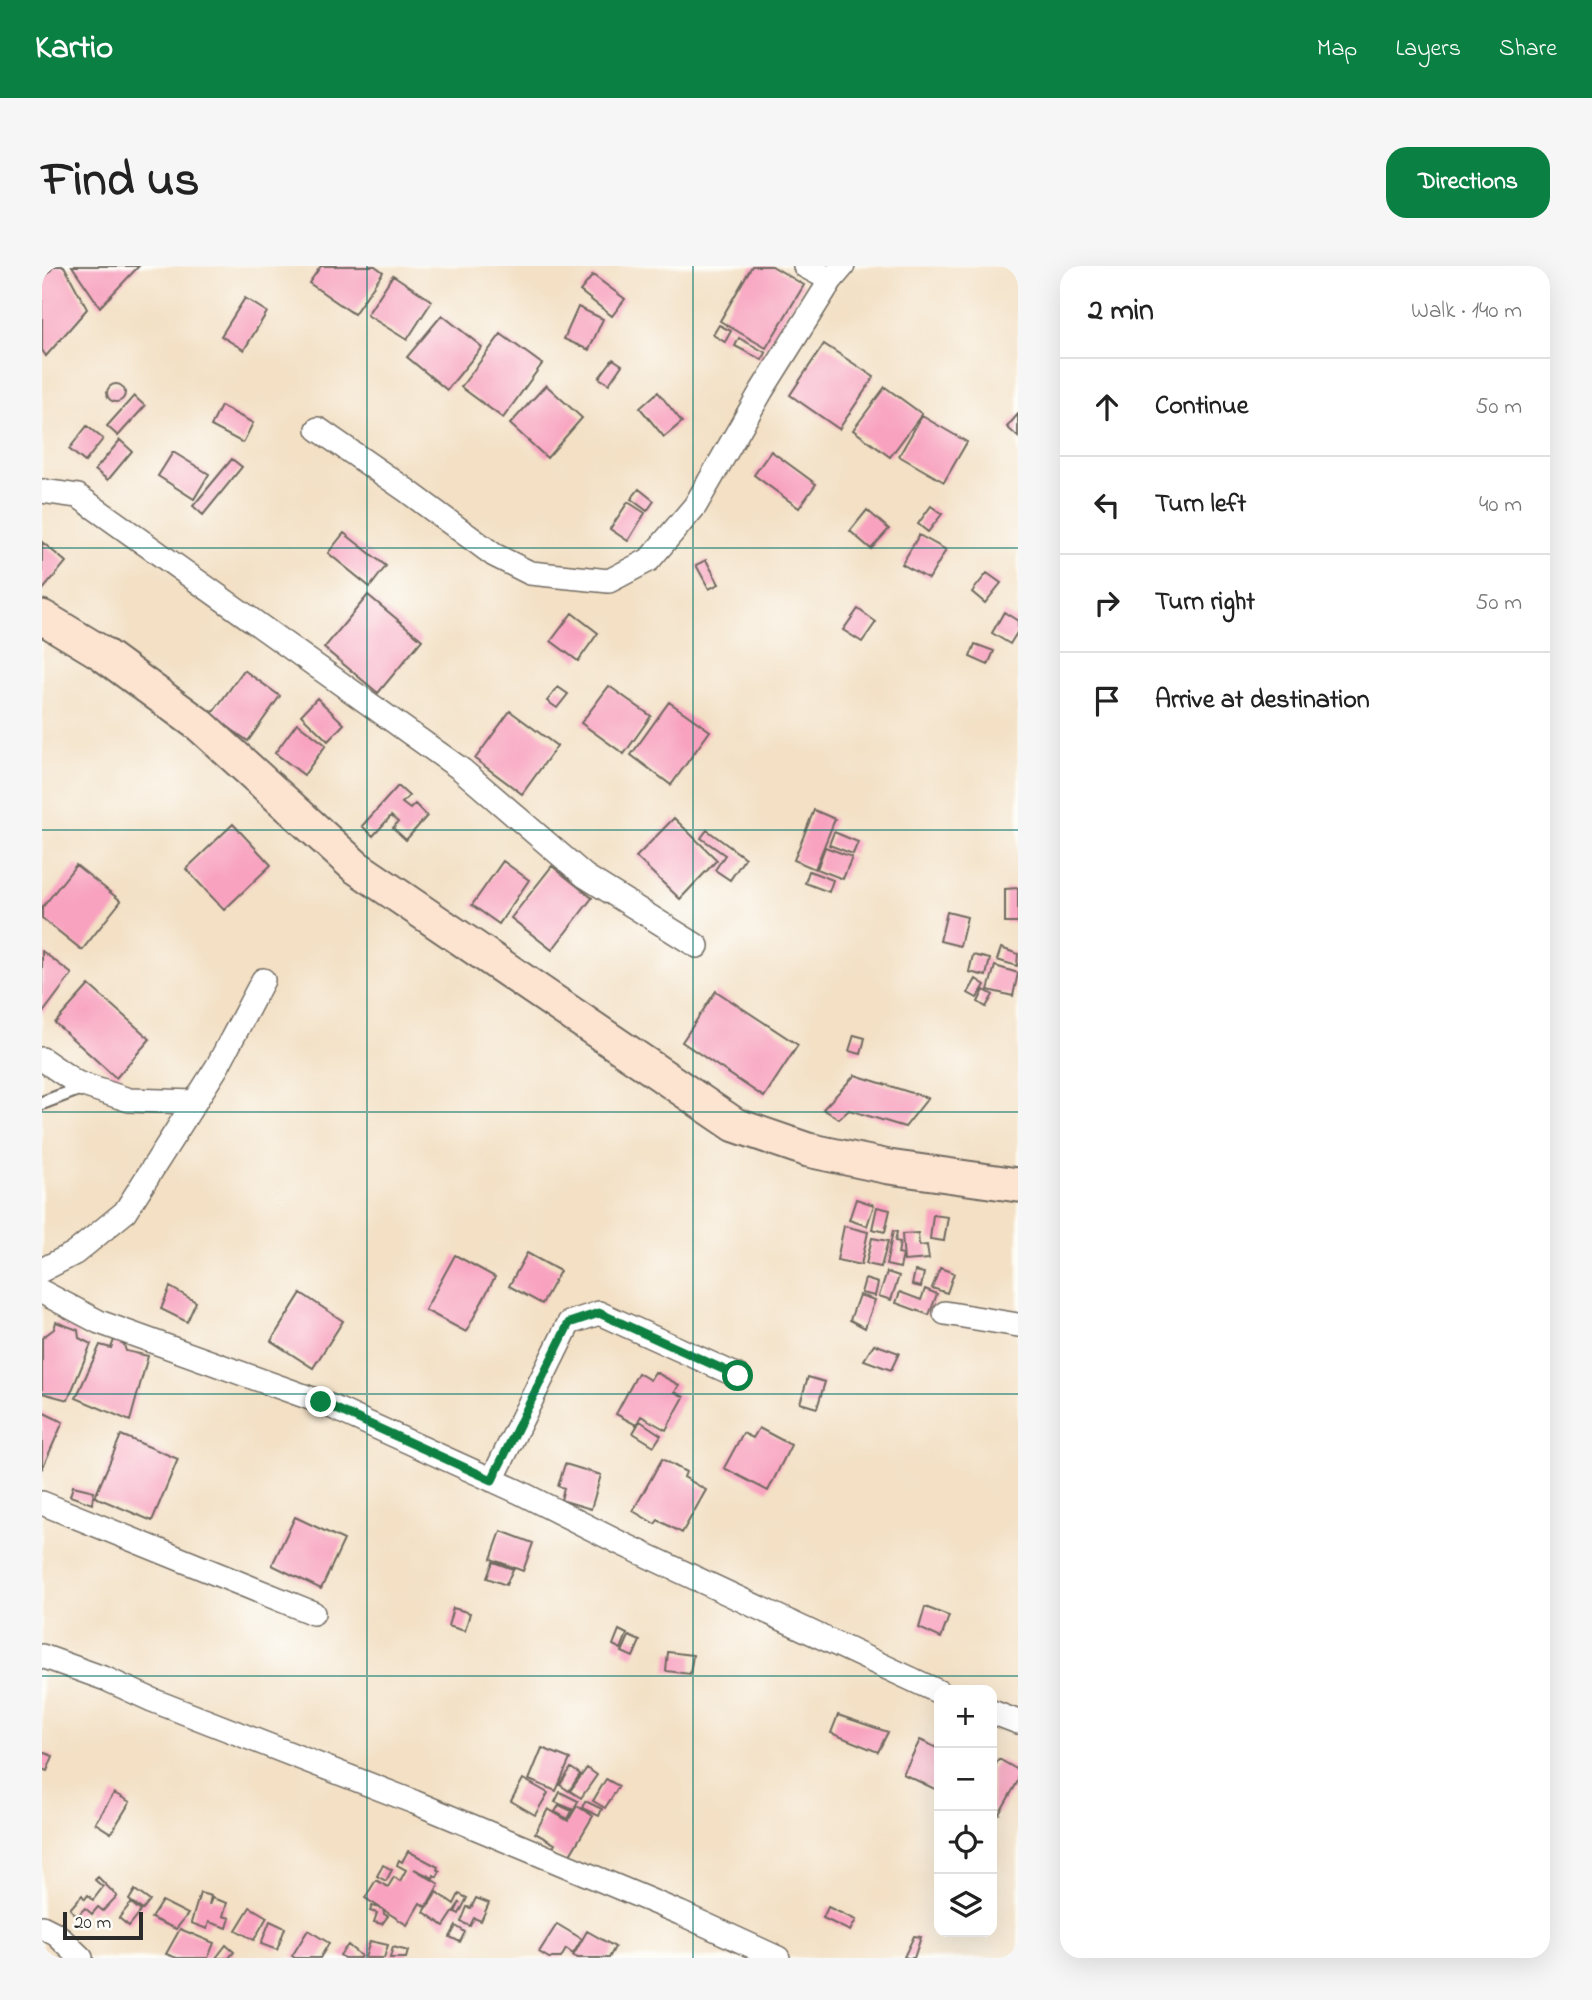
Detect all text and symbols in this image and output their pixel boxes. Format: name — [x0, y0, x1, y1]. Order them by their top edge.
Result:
text: Kartio — [35, 25, 113, 73]
text: Map — [1317, 32, 1357, 67]
text: Layers — [1395, 32, 1461, 67]
text: Share — [1499, 32, 1557, 67]
text: Find us — [42, 146, 199, 218]
button: Directions — [1386, 147, 1550, 218]
text: 2 min — [1088, 290, 1154, 334]
text: Walk · 140 m — [1411, 295, 1522, 328]
icon: ahead — [1088, 388, 1126, 426]
text: Continue — [1155, 388, 1248, 426]
text: 50 m — [1475, 391, 1522, 424]
icon: left — [1088, 486, 1126, 524]
text: Turn left — [1155, 486, 1246, 524]
text: 40 m — [1479, 489, 1522, 522]
icon: right — [1088, 584, 1126, 622]
text: Turn right — [1155, 584, 1255, 622]
text: 50 m — [1475, 587, 1522, 620]
icon: arrive — [1088, 682, 1126, 720]
text: Arrive at destination — [1155, 682, 1370, 720]
route start — [722, 1360, 753, 1391]
route end — [305, 1386, 336, 1417]
map controls — [934, 1685, 997, 1937]
button: + — [934, 1685, 997, 1748]
button: − — [934, 1748, 997, 1811]
button: locate — [934, 1811, 997, 1874]
button: layers — [934, 1874, 997, 1937]
scale bar — [63, 1909, 144, 1941]
text: 20 m — [74, 1910, 111, 1937]

